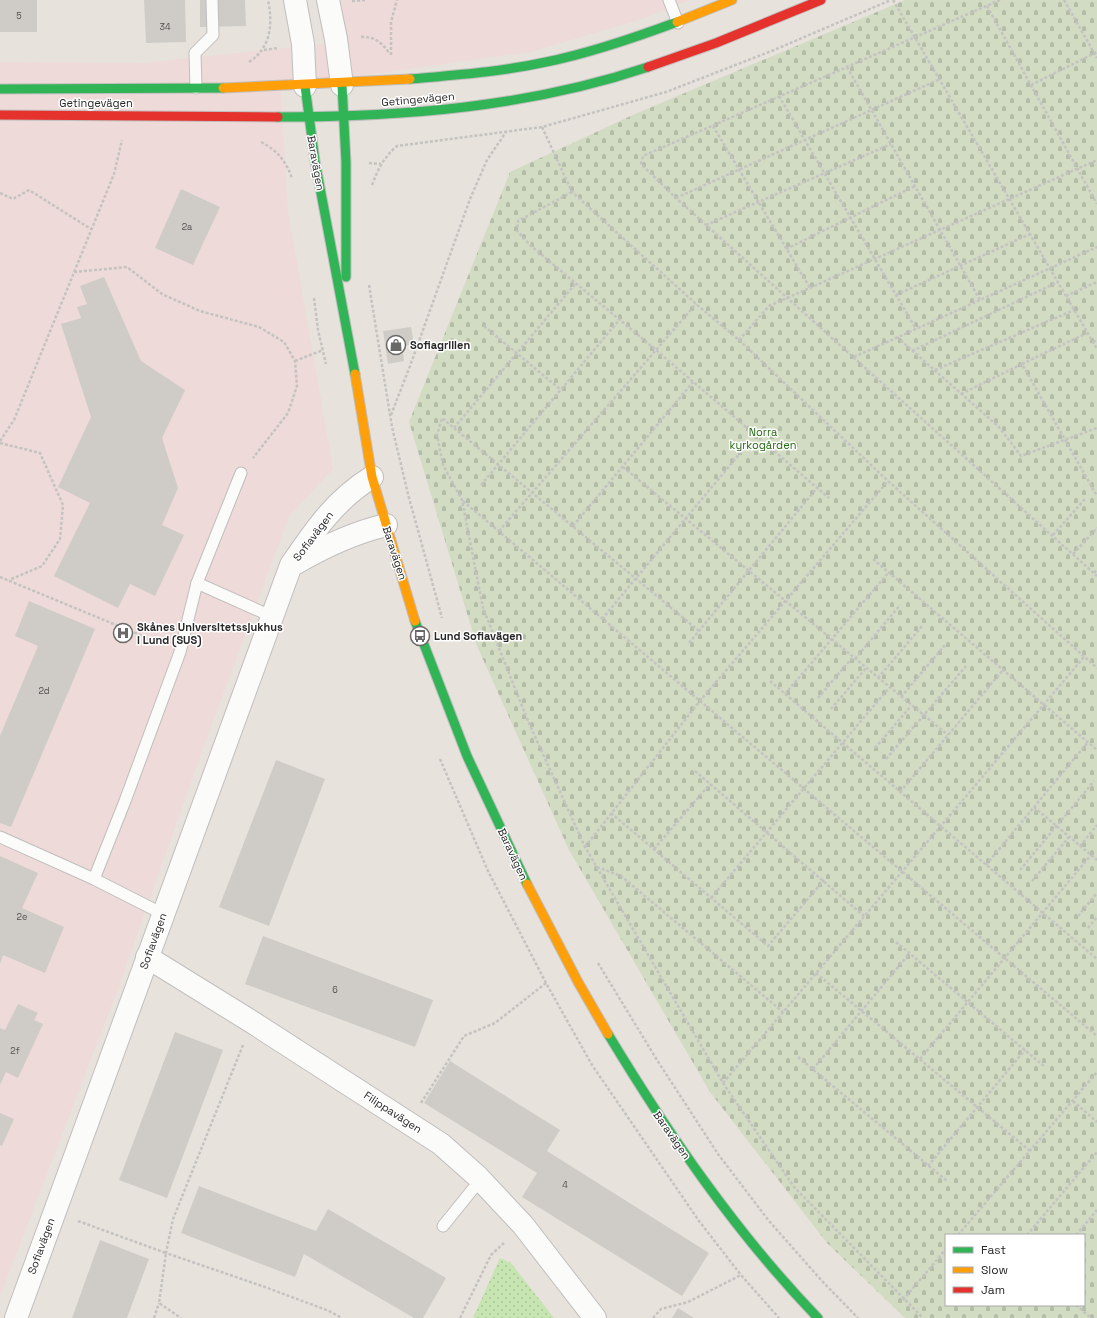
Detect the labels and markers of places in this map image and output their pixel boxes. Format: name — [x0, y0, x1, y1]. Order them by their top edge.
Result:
shop icon: Sofiagrillen — [385, 334, 407, 356]
place label: Sofiagrillen — [410, 338, 470, 352]
place label: Skånes Universitetssjukhus i Lund (SUS) — [137, 620, 283, 648]
hospital icon: Skånes Universitetssjukhus i Lund (SUS) — [112, 622, 134, 644]
bus stop icon: Lund Sofiavägen — [409, 625, 431, 647]
place label: Lund Sofiavägen — [434, 629, 523, 643]

